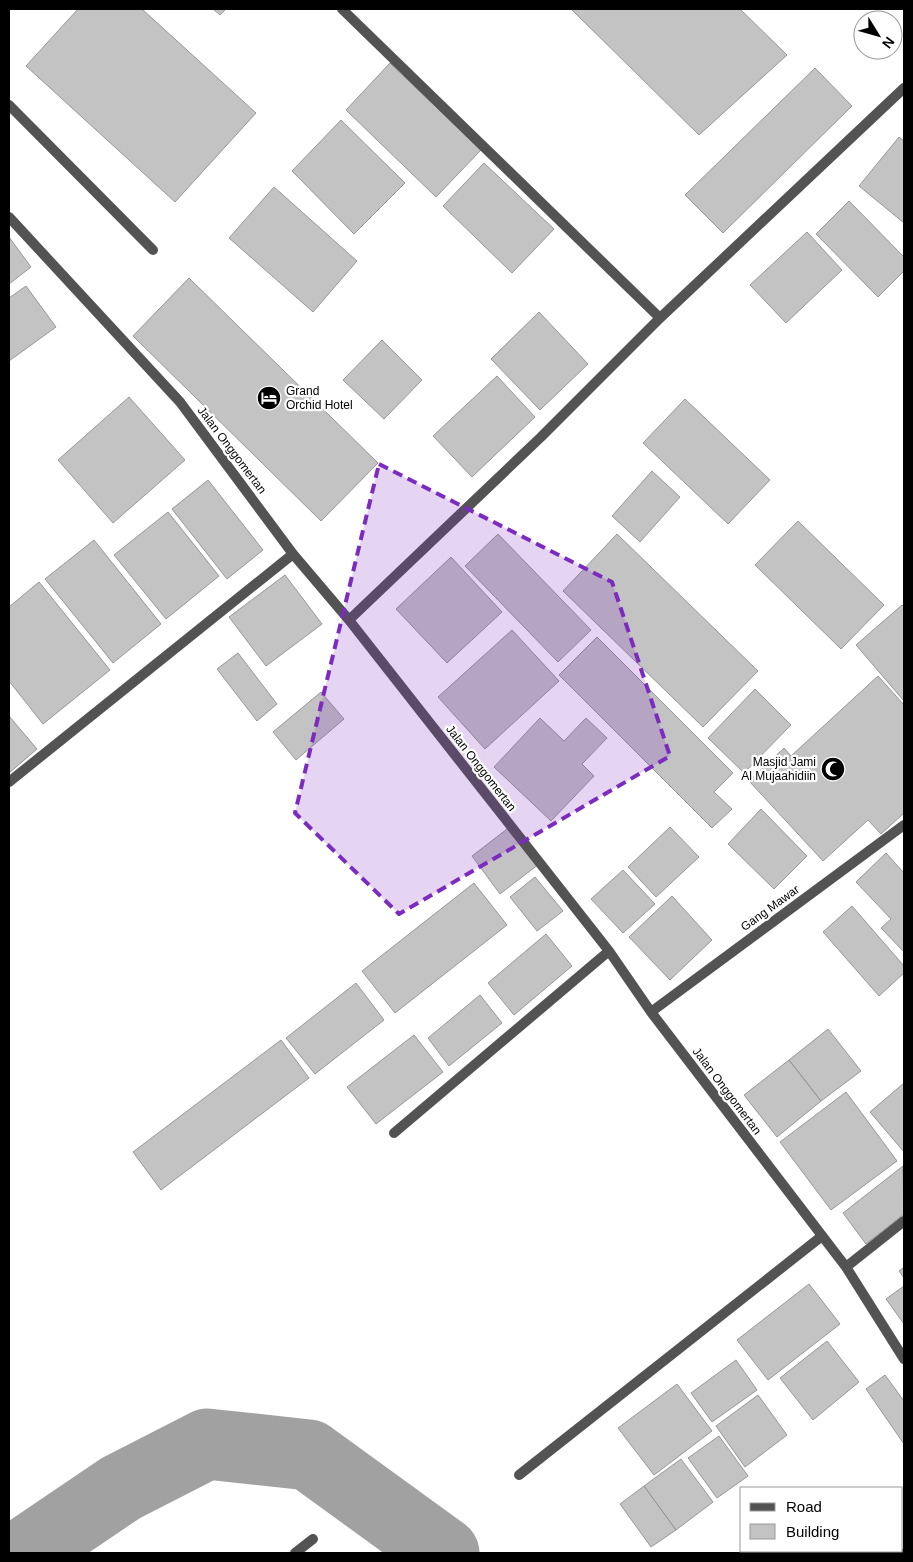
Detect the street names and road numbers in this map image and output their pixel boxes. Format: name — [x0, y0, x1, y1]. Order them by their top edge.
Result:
street label: Jalan Onggomertan — [195, 404, 269, 496]
street label: Jalan Onggomertan — [443, 722, 519, 814]
street label: Gang Mawar — [738, 882, 802, 934]
street label: Jalan Onggomertan — [690, 1045, 764, 1137]

